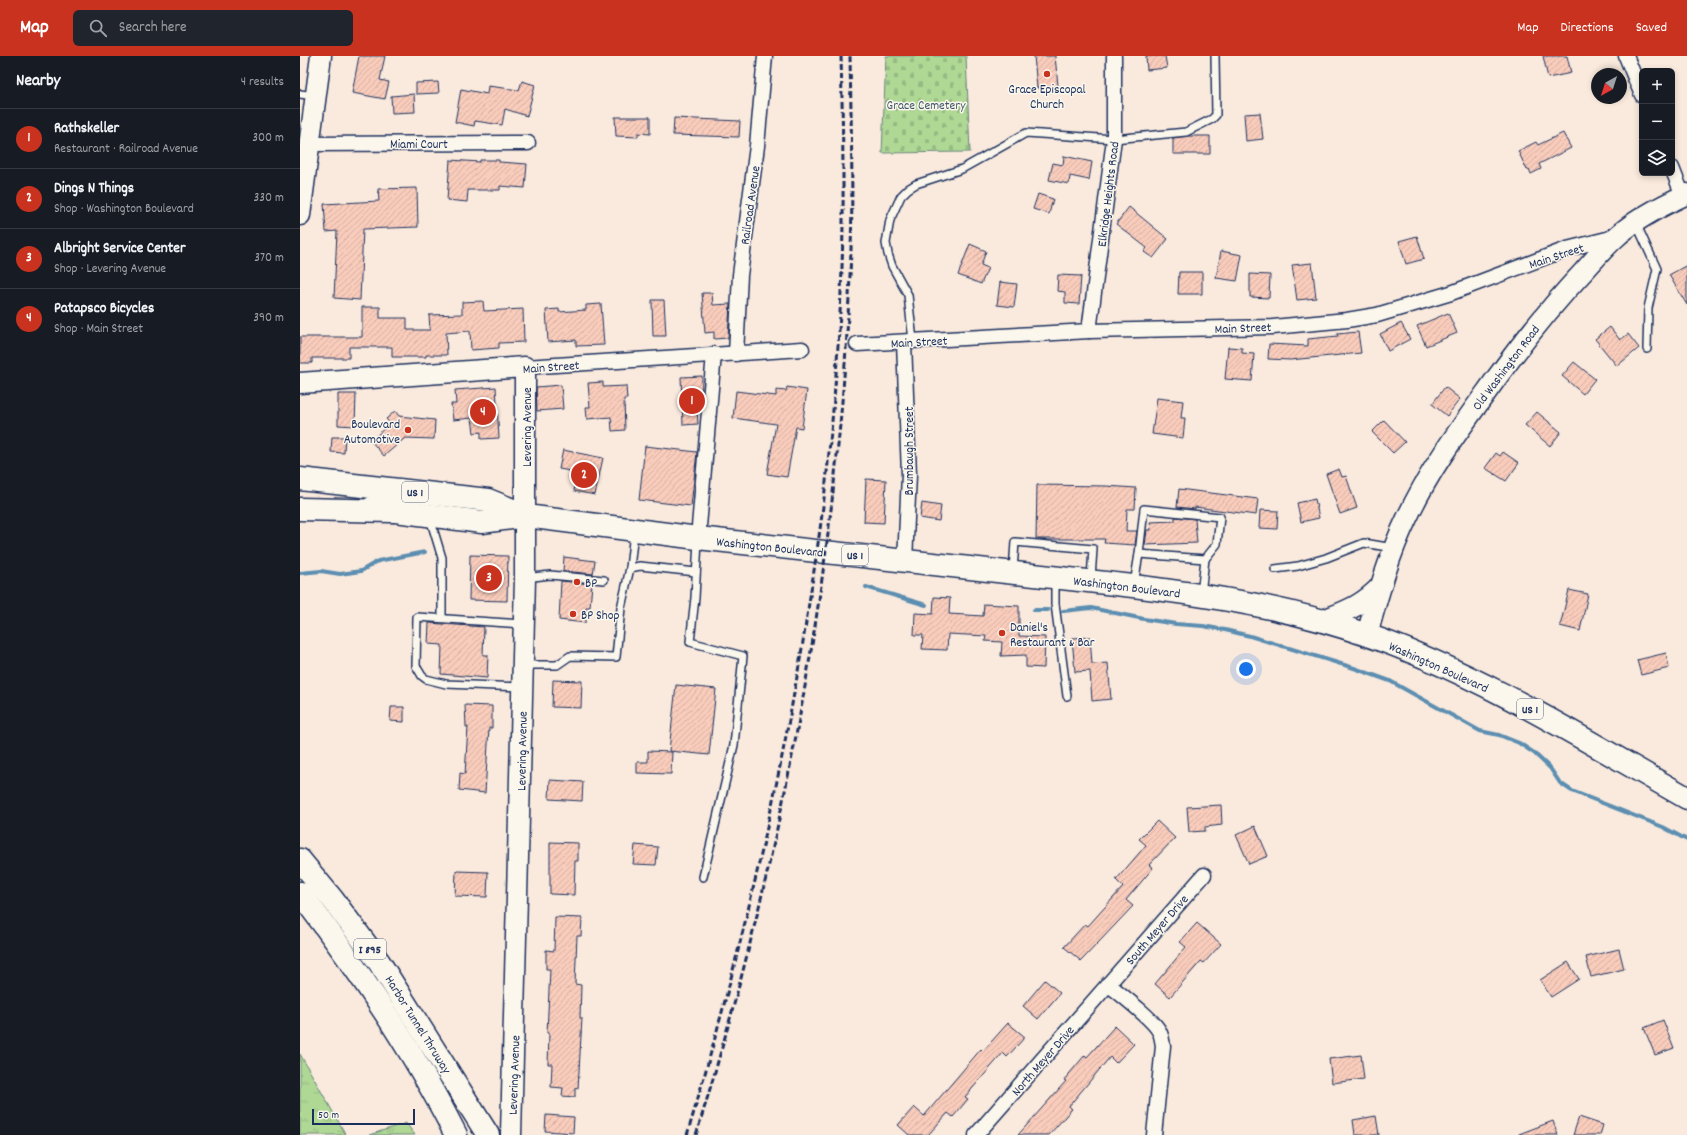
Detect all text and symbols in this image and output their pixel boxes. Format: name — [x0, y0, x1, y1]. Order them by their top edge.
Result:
search box — [73, 10, 353, 46]
text: Map — [20, 15, 49, 42]
icon: search — [87, 17, 109, 39]
text: Search here — [119, 17, 187, 39]
text: Map — [1517, 18, 1539, 38]
text: Directions — [1561, 18, 1614, 38]
text: Saved — [1636, 18, 1667, 38]
north arrow — [1591, 68, 1627, 104]
map controls — [1639, 68, 1675, 176]
button: + — [1639, 68, 1675, 104]
marker: Grace Episcopal Church — [1042, 69, 1052, 79]
text: Nearby — [16, 70, 60, 94]
text: 4 results — [241, 73, 284, 92]
place label: Grace Episcopal Church — [1008, 81, 1086, 115]
park label: Grace Cemetery — [887, 97, 966, 116]
button: − — [1639, 104, 1675, 140]
text: Rathskeller — [54, 118, 119, 140]
text: 1 — [28, 129, 30, 148]
text: 300 m — [252, 129, 284, 148]
street label: Miami Court — [390, 136, 448, 155]
text: Restaurant · Railroad Avenue — [54, 140, 198, 159]
button: layers — [1639, 140, 1675, 176]
street label: Elkridge Heights Road — [1094, 141, 1125, 248]
street label: Railroad Avenue — [737, 165, 766, 246]
text: Dings N Things — [54, 178, 134, 200]
text: 2 — [26, 189, 32, 208]
text: 330 m — [253, 189, 284, 208]
text: Shop · Washington Boulevard — [54, 200, 194, 219]
text: Albright Service Center — [54, 238, 185, 260]
street label: Main Street — [1527, 240, 1587, 275]
text: 3 — [26, 249, 32, 268]
text: 370 m — [254, 249, 284, 268]
text: Shop · Levering Avenue — [54, 260, 166, 279]
text: Patapsco Bicycles — [54, 298, 154, 320]
text: 4 — [26, 309, 32, 328]
text: 390 m — [253, 309, 284, 328]
street label: Main Street — [1214, 319, 1272, 340]
text: Shop · Main Street — [54, 320, 143, 339]
street label: Old Washington Road — [1469, 322, 1545, 415]
street label: Main Street — [890, 333, 948, 354]
street label: Main Street — [522, 357, 580, 380]
pin: 1 — [679, 386, 705, 416]
street label: Levering Avenue — [519, 387, 538, 467]
pin: 4 — [470, 397, 496, 427]
street label: Brumbaugh Street — [901, 406, 920, 496]
place label: Boulevard Automotive — [344, 416, 400, 450]
marker: Boulevard Automotive — [403, 425, 413, 435]
pin: 2 — [571, 460, 597, 490]
road number: US 1 — [402, 482, 428, 502]
street label: Washington Boulevard — [715, 533, 824, 564]
road number: US 1 — [842, 545, 868, 565]
pin: 3 — [476, 563, 502, 593]
street label: Washington Boulevard — [1072, 573, 1181, 604]
place label: BP — [585, 575, 597, 594]
marker: BP — [572, 577, 582, 587]
place label: BP Shop — [581, 607, 620, 626]
marker: BP Shop — [568, 609, 578, 619]
place label: Daniel's Restaurant & Bar — [1010, 619, 1095, 653]
marker: Daniel's Restaurant & Bar — [997, 628, 1007, 638]
street label: Washington Boulevard — [1385, 638, 1491, 699]
your location — [1236, 659, 1256, 679]
road number: US 1 — [1517, 699, 1543, 719]
street label: Levering Avenue — [513, 711, 534, 791]
street label: South Meyer Drive — [1122, 891, 1194, 970]
road number: I 895 — [354, 939, 386, 959]
street label: Harbor Tunnel Thruway — [379, 972, 455, 1079]
street label: North Meyer Drive — [1008, 1022, 1080, 1101]
street label: Levering Avenue — [505, 1035, 526, 1115]
scale bar — [312, 1107, 415, 1126]
text: 50 m — [318, 1108, 339, 1124]

